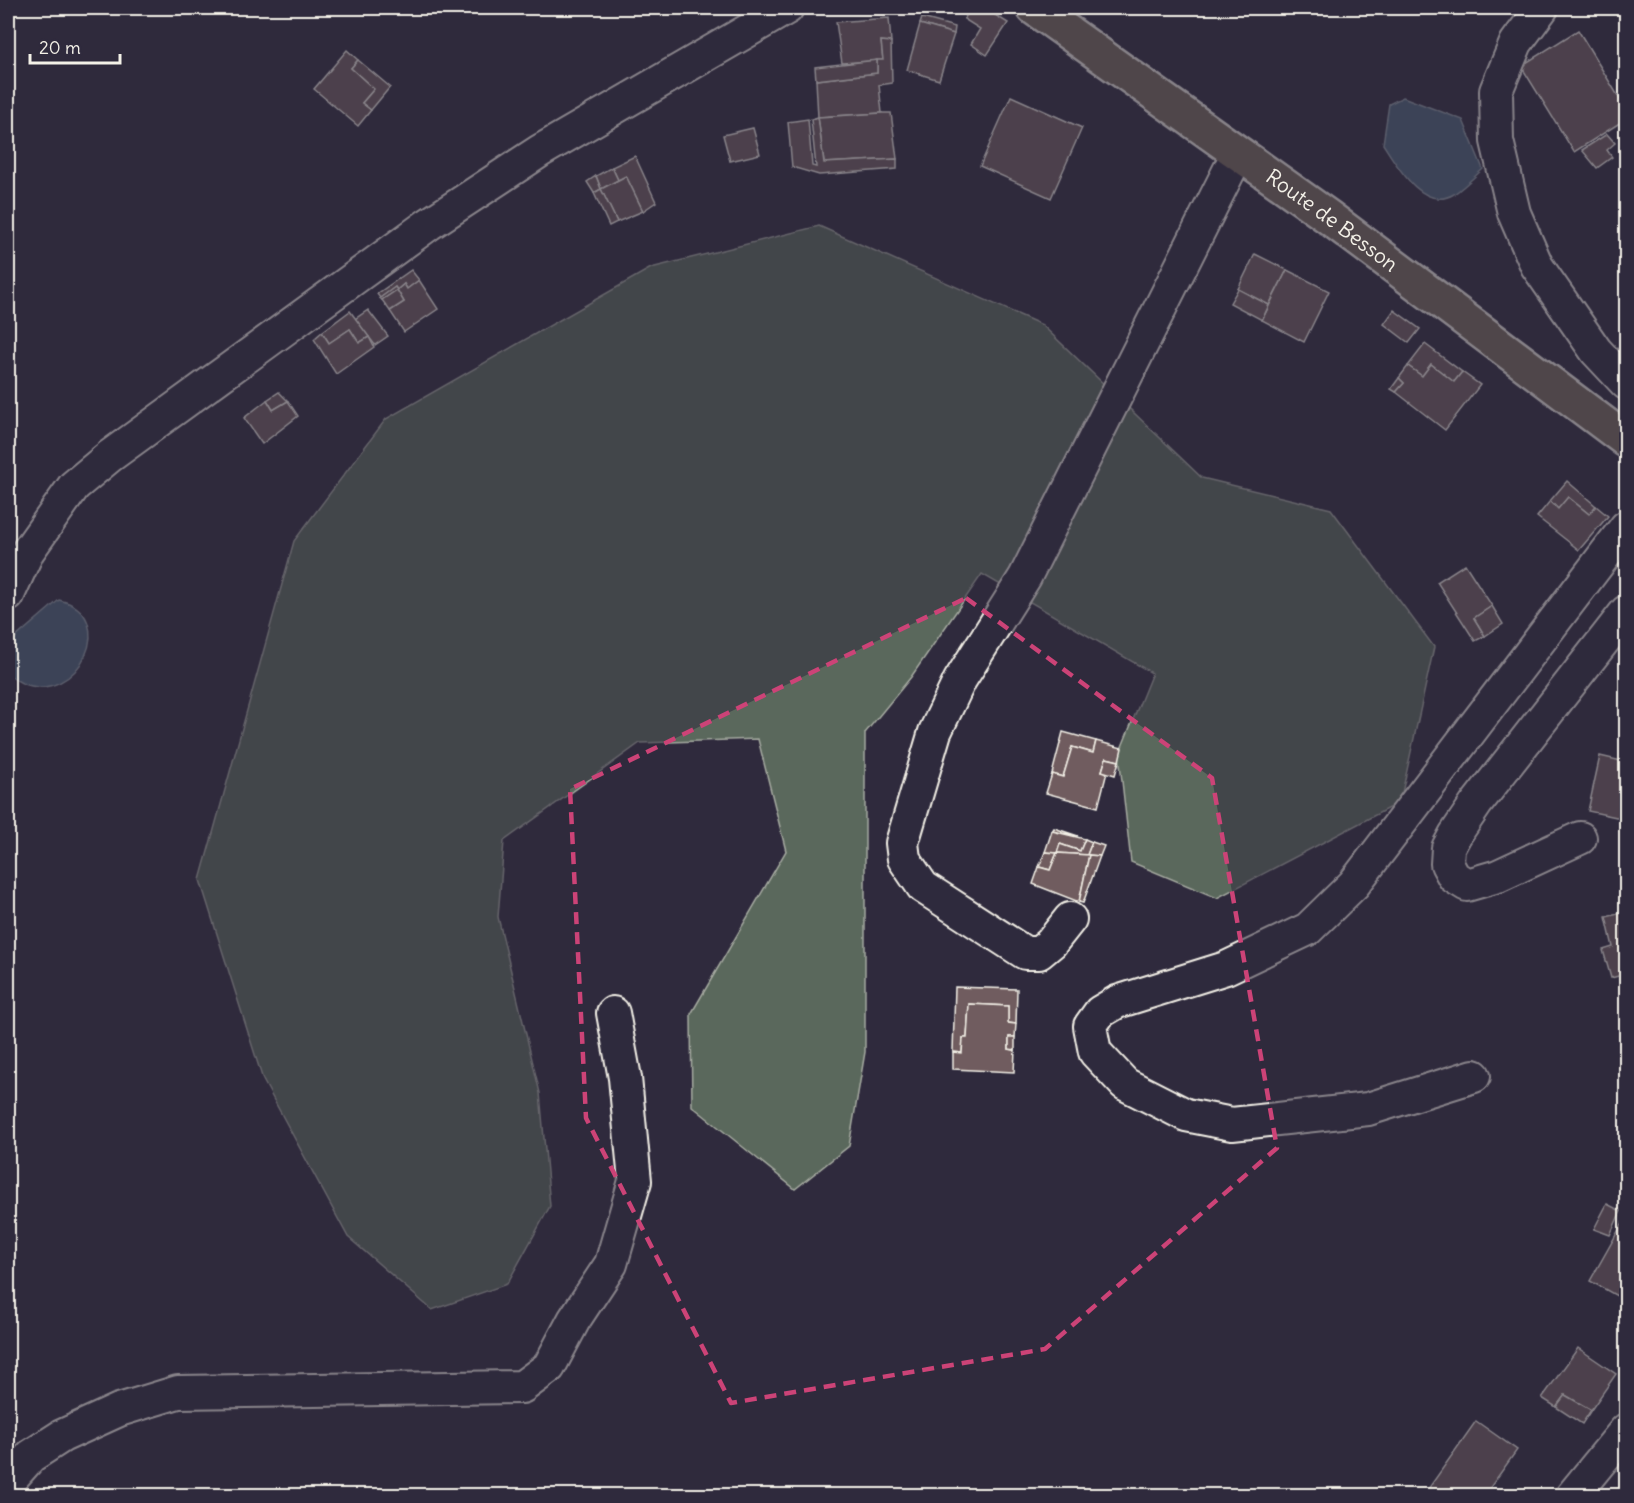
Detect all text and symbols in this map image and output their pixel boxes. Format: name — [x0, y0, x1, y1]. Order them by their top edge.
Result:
scale bar — [30, 27, 120, 65]
text: 20 m — [39, 36, 81, 59]
street label: Route de Besson — [1261, 163, 1404, 278]

